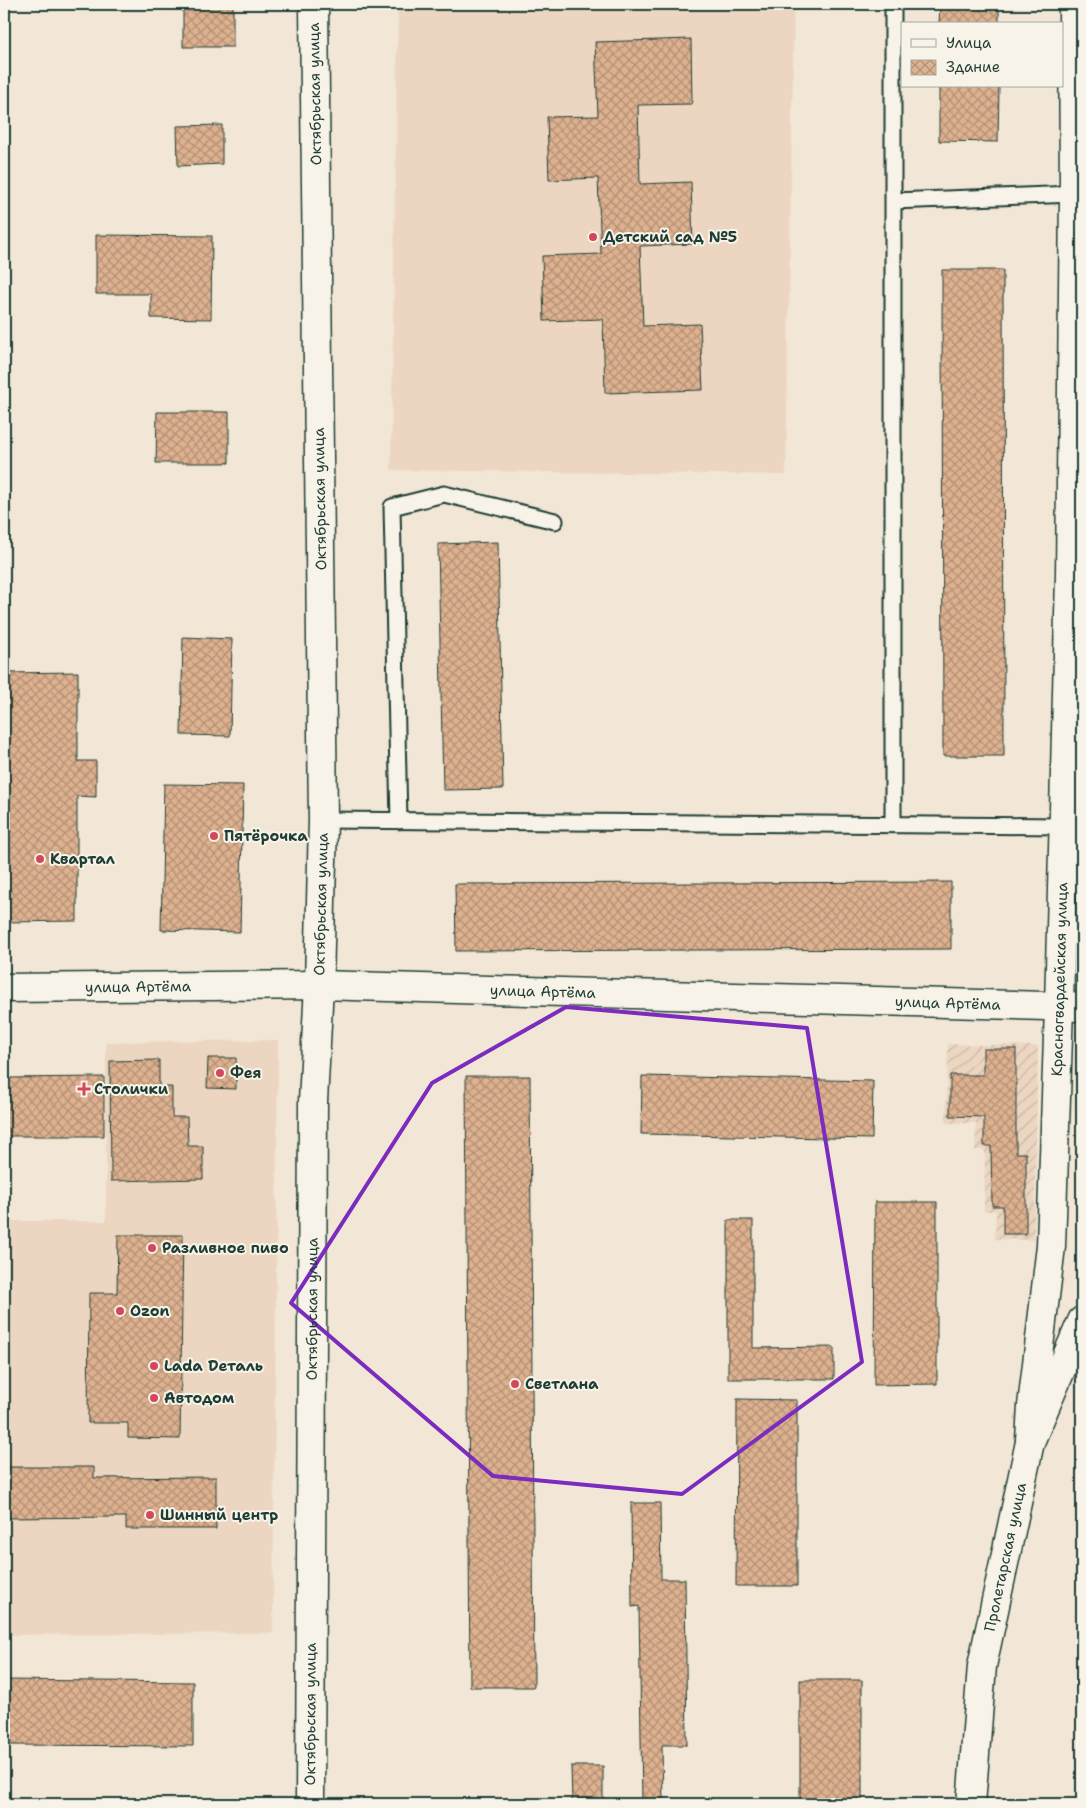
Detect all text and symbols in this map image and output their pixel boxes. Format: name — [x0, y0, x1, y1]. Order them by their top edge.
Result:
street label: Октябрьская улица — [304, 22, 326, 166]
legend — [901, 22, 1064, 88]
text: Улица — [946, 33, 992, 53]
text: Здание — [946, 57, 1000, 77]
place label: Детский сад №5 — [603, 227, 737, 247]
marker: Детский сад №5 — [587, 231, 599, 243]
street label: Октябрьская улица — [309, 427, 331, 571]
place label: Пятёрочка — [224, 826, 308, 846]
marker: Пятёрочка — [208, 830, 220, 842]
street label: Октябрьская улица — [309, 832, 333, 976]
place label: Квартал — [50, 849, 115, 869]
marker: Квартал — [34, 853, 46, 865]
street label: Красногвардейская улица — [1047, 881, 1072, 1077]
street label: улица Артёма — [85, 976, 192, 997]
street label: улица Артёма — [490, 980, 597, 1003]
street label: улица Артёма — [895, 992, 1002, 1015]
place label: Фея — [230, 1063, 262, 1083]
marker: Фея — [214, 1067, 226, 1079]
place label: Столички — [94, 1079, 169, 1099]
marker: Столички — [78, 1083, 90, 1095]
street label: Октябрьская улица — [302, 1237, 322, 1380]
place label: Разливное пиво — [162, 1238, 289, 1258]
marker: Разливное пиво — [146, 1242, 158, 1254]
place label: Ozon — [130, 1301, 170, 1321]
marker: Ozon — [114, 1305, 126, 1317]
place label: Lada Dеталь — [164, 1356, 263, 1376]
marker: Lada Dеталь — [148, 1360, 160, 1372]
place label: Светлана — [525, 1374, 599, 1394]
marker: Светлана — [509, 1378, 521, 1390]
place label: Автодом — [164, 1388, 235, 1408]
marker: Автодом — [148, 1392, 160, 1404]
street label: Пролетарская улица — [980, 1480, 1031, 1633]
place label: Шинный центр — [160, 1505, 278, 1525]
marker: Шинный центр — [144, 1509, 156, 1521]
street label: Октябрьская улица — [300, 1642, 321, 1785]

